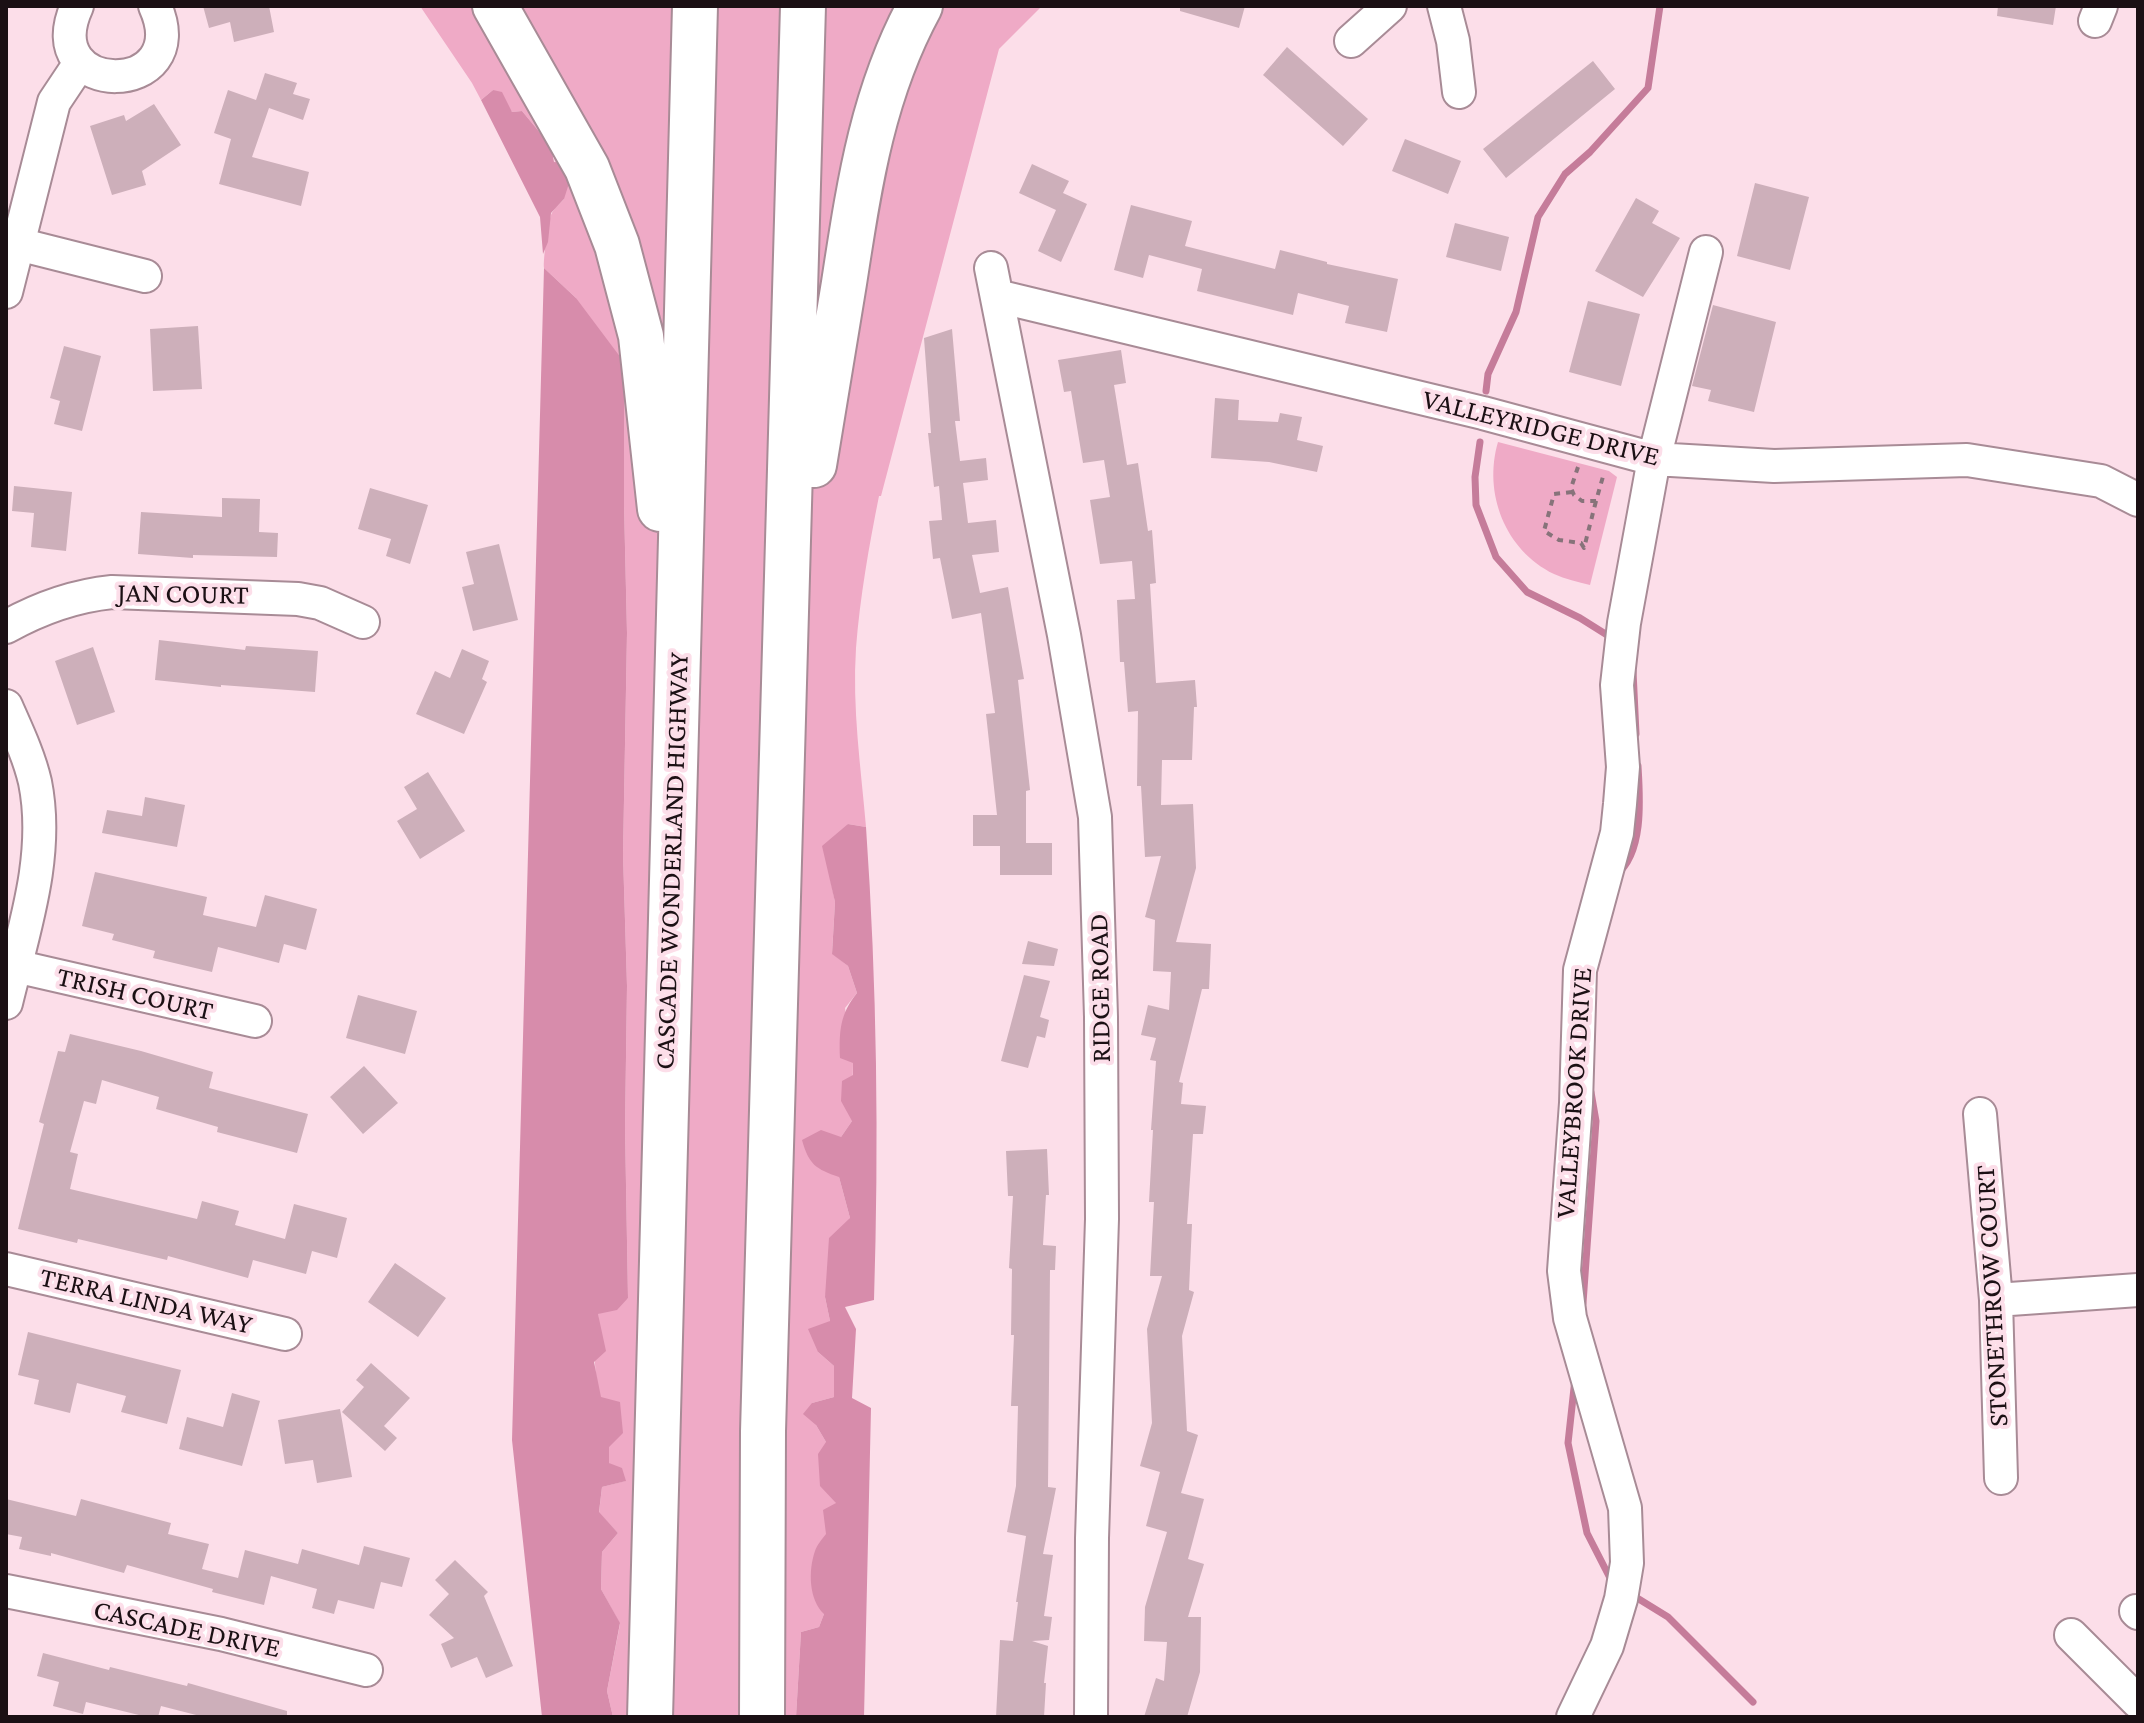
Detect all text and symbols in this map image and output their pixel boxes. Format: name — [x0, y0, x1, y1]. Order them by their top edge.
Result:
street label: VALLEYRIDGE DRIVE — [1419, 382, 1663, 474]
street label: JAN COURT — [117, 576, 249, 612]
street label: CASCADE WONDERLAND HIGHWAY — [648, 652, 696, 1070]
street label: RIDGE ROAD — [1082, 913, 1118, 1063]
street label: TRISH COURT — [54, 960, 216, 1028]
street label: VALLEYBROOK DRIVE — [1548, 966, 1600, 1220]
street label: STONETHROW COURT — [1968, 1164, 2016, 1428]
street label: TERRA LINDA WAY — [37, 1260, 255, 1342]
street label: CASCADE DRIVE — [90, 1593, 284, 1665]

